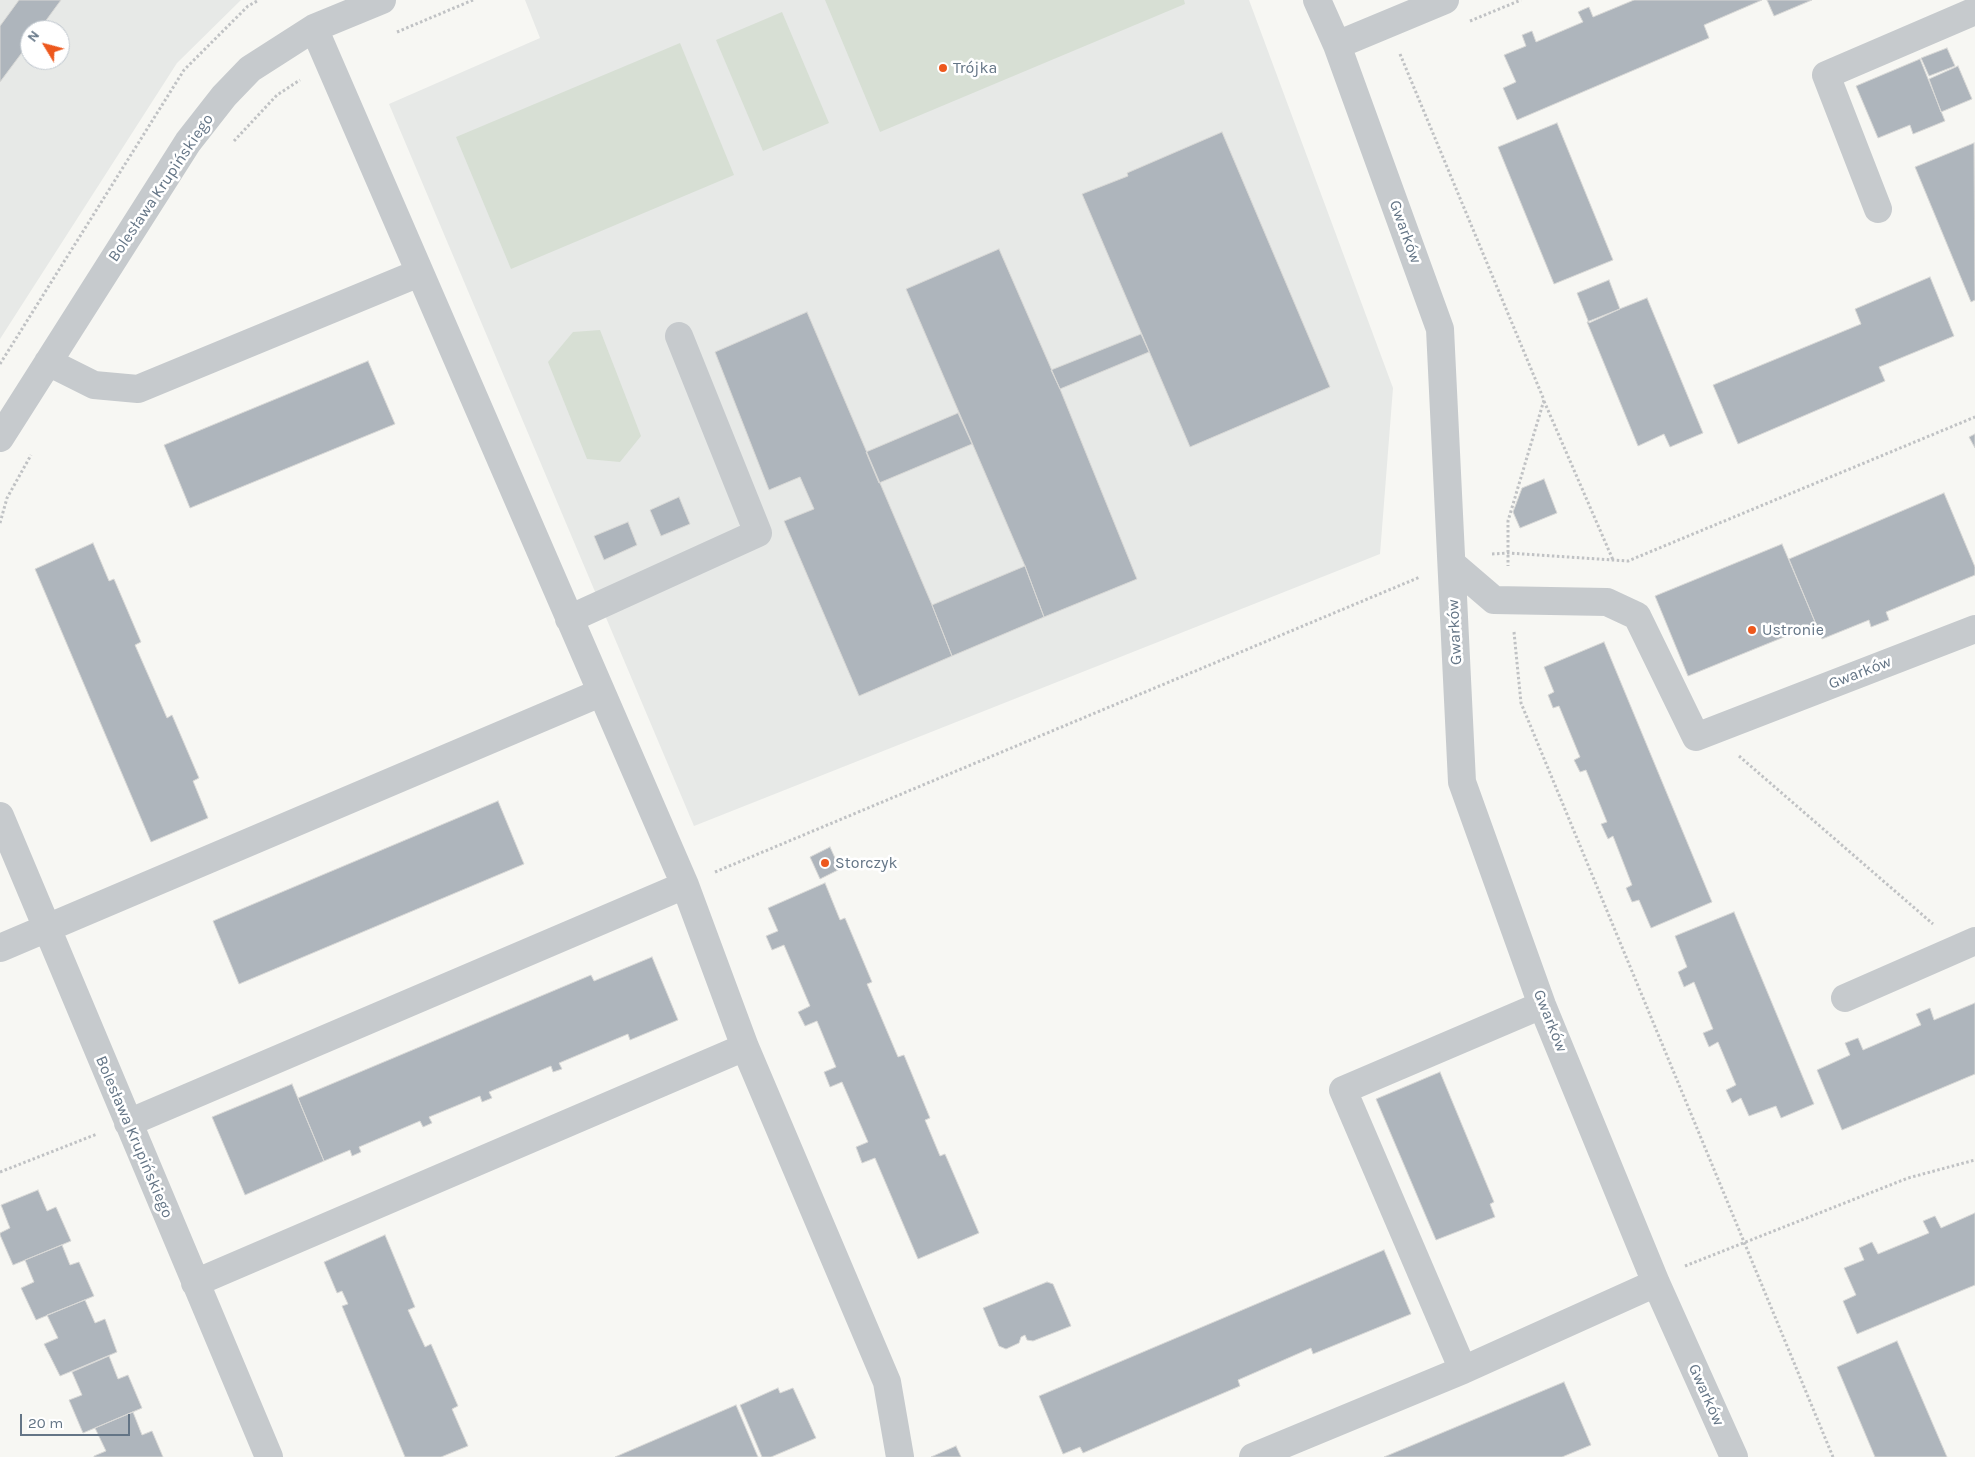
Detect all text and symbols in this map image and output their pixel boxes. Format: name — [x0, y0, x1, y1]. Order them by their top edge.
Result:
north arrow — [20, 20, 70, 70]
text: N — [24, 27, 43, 45]
place label: Trójka — [953, 58, 997, 78]
marker: Trójka — [937, 62, 949, 74]
street label: Bolesława Krupińskiego — [104, 110, 218, 266]
street label: Gwarków — [1385, 198, 1425, 266]
street label: Gwarków — [1444, 599, 1466, 665]
place label: Ustronie — [1762, 620, 1824, 640]
marker: Ustronie — [1746, 624, 1758, 636]
street label: Gwarków — [1826, 652, 1894, 694]
place label: Storczyk — [835, 853, 898, 873]
marker: Storczyk — [819, 857, 831, 869]
street label: Gwarków — [1529, 987, 1571, 1055]
street label: Bolesława Krupińskiego — [91, 1053, 177, 1221]
street label: Gwarków — [1684, 1361, 1728, 1429]
scale bar — [22, 1404, 132, 1436]
text: 20 m — [28, 1414, 63, 1432]

